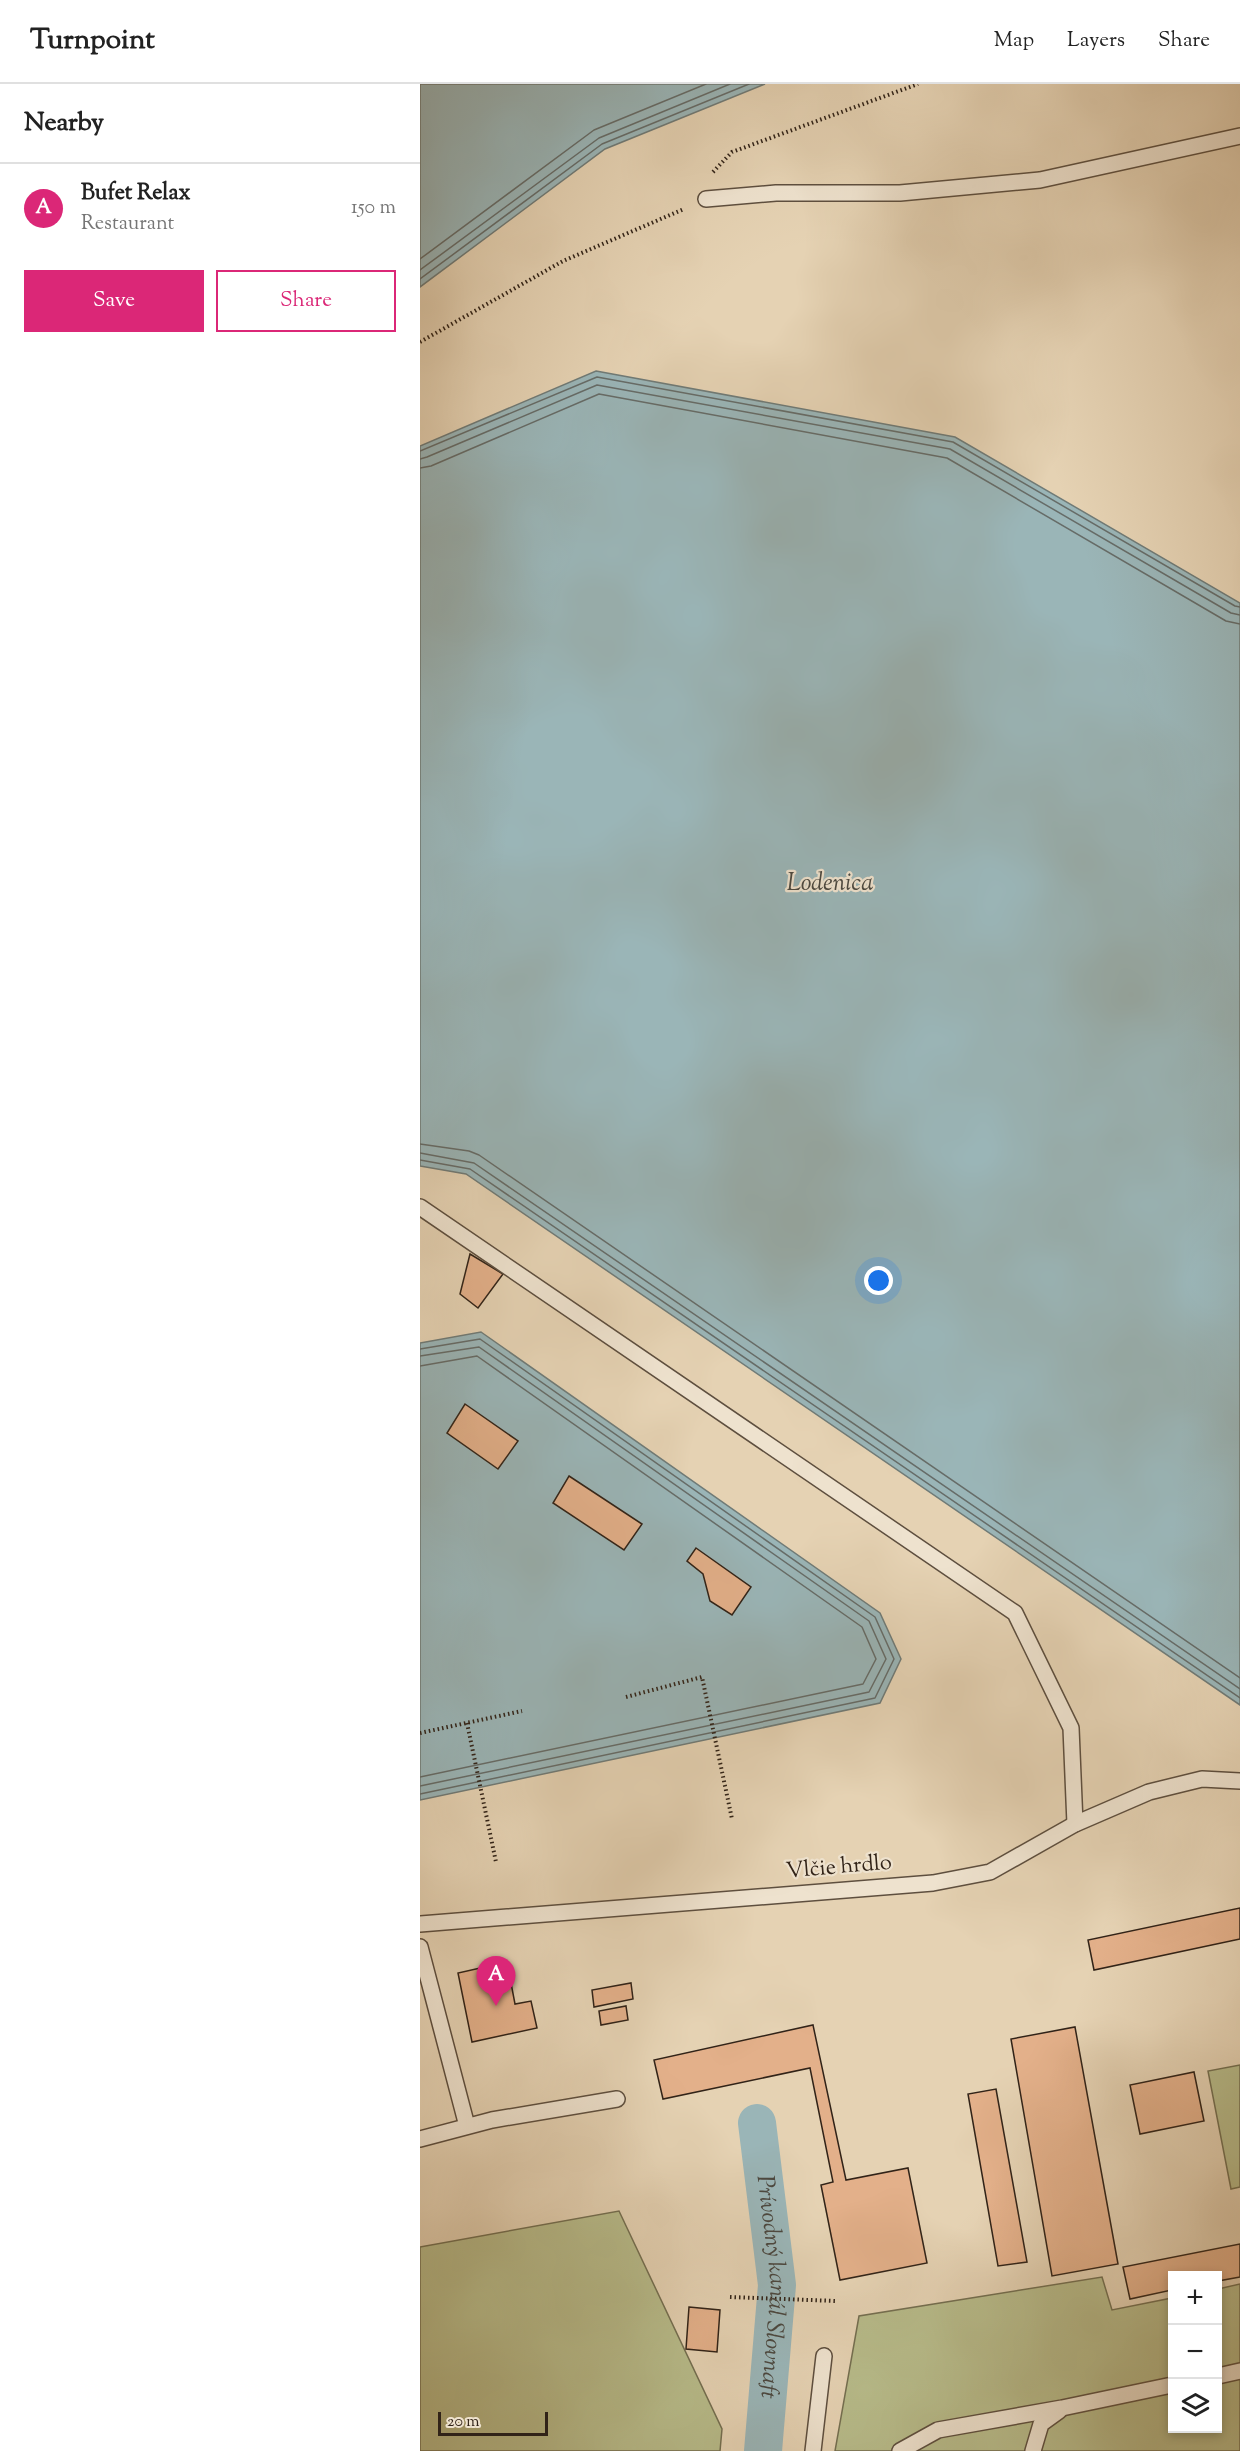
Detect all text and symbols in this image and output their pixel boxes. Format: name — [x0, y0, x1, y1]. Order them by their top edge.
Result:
text: Turnpoint — [30, 21, 155, 61]
text: Map — [994, 26, 1034, 56]
text: Layers — [1067, 26, 1125, 56]
text: Share — [1158, 26, 1210, 56]
text: Nearby — [24, 105, 104, 142]
text: Bufet Relax — [81, 178, 191, 210]
text: A — [35, 194, 52, 223]
text: 150 m — [351, 194, 396, 223]
text: Restaurant — [81, 210, 174, 239]
button: Save — [24, 270, 204, 332]
button: Share — [216, 270, 396, 332]
water label: Lodenica — [787, 867, 873, 901]
your location — [864, 1266, 893, 1295]
street label: Vlčie hrdlo — [785, 1847, 893, 1889]
pin: A — [476, 1956, 516, 2006]
water label: Prívodný kanál Slovnaft — [747, 2173, 794, 2400]
map controls — [1168, 2271, 1222, 2433]
button: + — [1168, 2271, 1222, 2325]
button: − — [1168, 2325, 1222, 2379]
button: layers — [1168, 2379, 1222, 2433]
scale bar — [438, 2409, 548, 2436]
text: 20 m — [447, 2411, 480, 2434]

